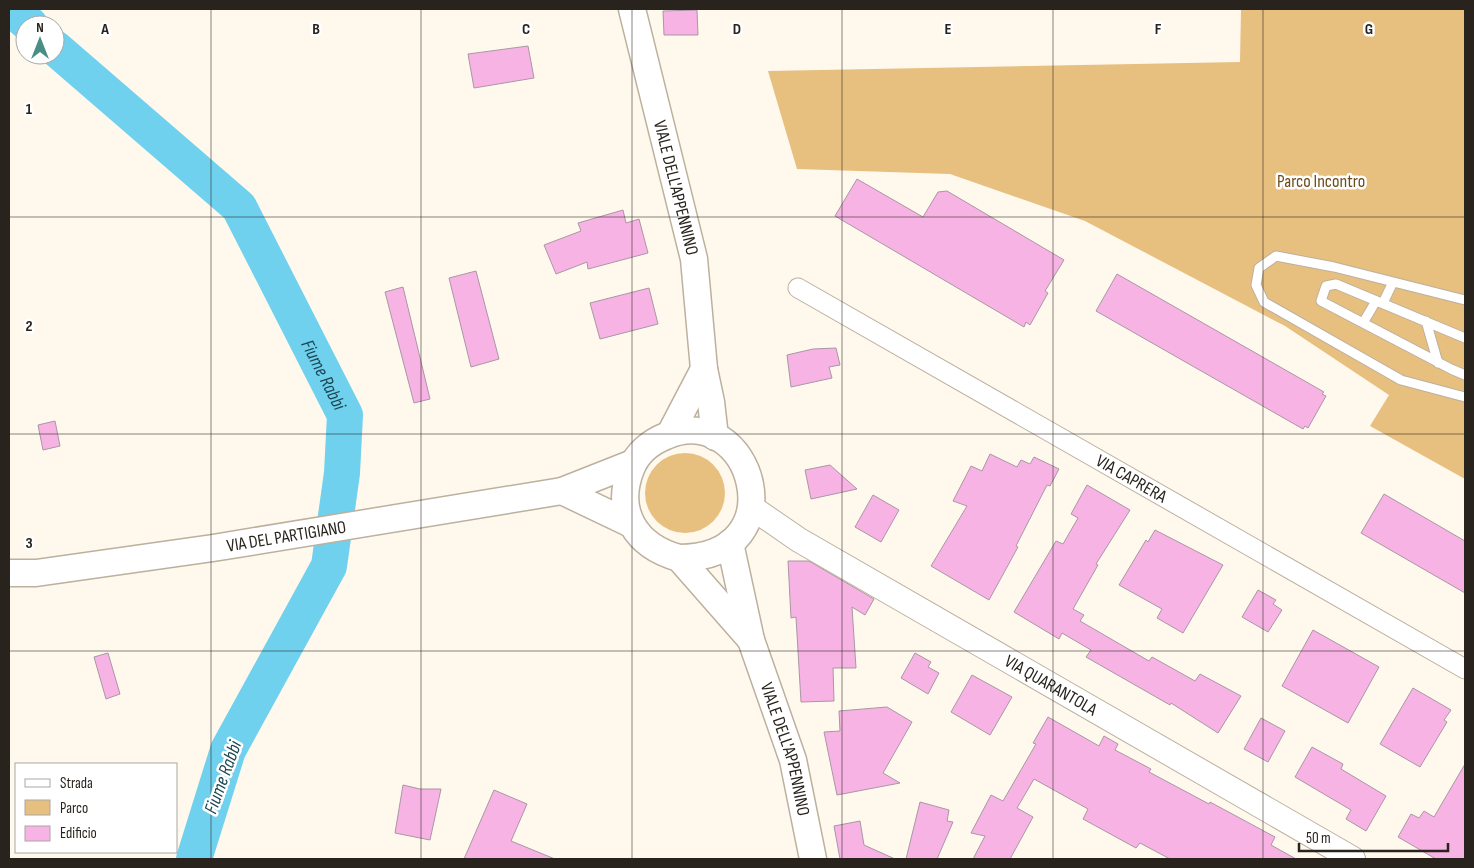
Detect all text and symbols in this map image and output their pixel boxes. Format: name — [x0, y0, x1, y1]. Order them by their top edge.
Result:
north arrow — [15, 15, 65, 65]
text: N — [36, 19, 44, 36]
text: A — [100, 20, 109, 39]
text: B — [312, 20, 320, 39]
text: C — [522, 20, 530, 39]
text: D — [733, 20, 741, 39]
text: E — [945, 20, 952, 39]
text: F — [1155, 20, 1162, 39]
text: G — [1365, 20, 1373, 39]
text: 1 — [26, 100, 33, 119]
street label: VIALE DELL'APPENNINO — [649, 118, 703, 257]
park label: Parco Incontro — [1277, 171, 1365, 192]
text: 2 — [25, 317, 33, 336]
water label: Fiume Rabbi — [295, 336, 351, 415]
street label: VIA CAPRERA — [1092, 450, 1171, 508]
street label: VIA DEL PARTIGIANO — [225, 516, 348, 557]
text: 3 — [25, 534, 33, 553]
street label: VIA QUARANTOLA — [1001, 651, 1101, 721]
street label: VIALE DELL'APPENNINO — [756, 680, 814, 818]
water label: Fiume Rabbi — [200, 737, 247, 817]
legend — [15, 763, 178, 853]
text: Strada — [60, 774, 93, 793]
text: Parco — [60, 799, 88, 818]
scale bar — [1299, 820, 1448, 852]
text: Edificio — [60, 824, 97, 843]
text: 50 m — [1306, 829, 1331, 848]

